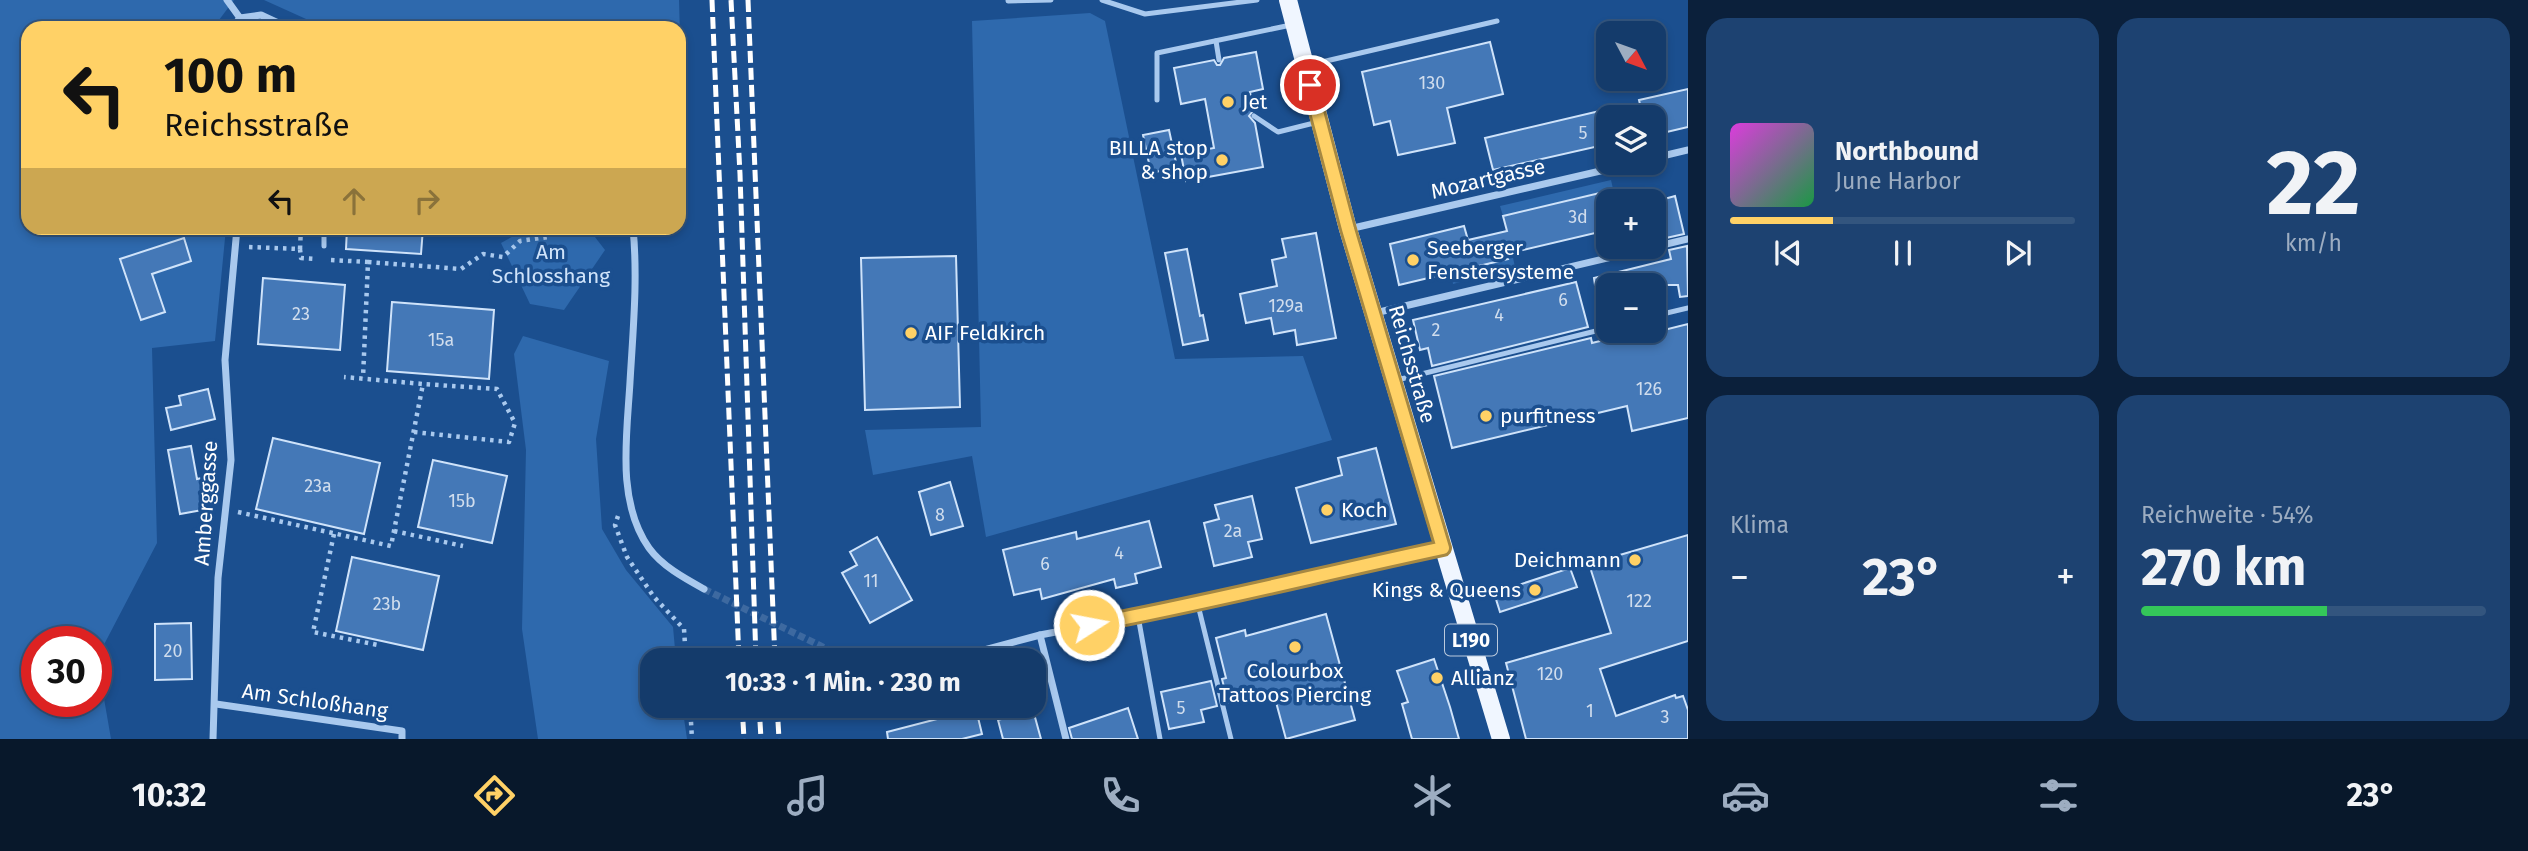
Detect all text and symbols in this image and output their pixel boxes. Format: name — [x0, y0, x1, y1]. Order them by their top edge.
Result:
north arrow — [1596, 21, 1666, 91]
map controls — [1596, 21, 1666, 343]
text: 100 m — [164, 46, 297, 105]
icon: left — [49, 49, 140, 140]
pin — [1280, 55, 1340, 115]
icon: arrive — [1291, 66, 1329, 104]
house number: 130 — [1419, 72, 1445, 94]
place label: Jet — [1242, 89, 1268, 115]
marker: Jet — [1220, 94, 1236, 110]
button: layers — [1596, 105, 1666, 175]
text: Reichsstraße — [164, 106, 350, 144]
house number: 5 — [1578, 122, 1588, 144]
text: 22 — [2266, 129, 2361, 238]
place label: BILLA stop & shop — [1109, 135, 1208, 185]
text: Northbound — [1835, 136, 1979, 167]
marker: BILLA stop & shop — [1214, 152, 1230, 168]
street label: Mozartgasse — [1428, 153, 1548, 205]
text: June Harbor — [1835, 167, 1961, 195]
icon: left — [262, 182, 300, 220]
icon: ahead — [335, 182, 373, 220]
icon: right — [408, 182, 446, 220]
button: + — [1596, 189, 1666, 259]
house number: 3d — [1568, 206, 1588, 228]
text: km/h — [2285, 229, 2342, 257]
icon: previous — [1769, 234, 1807, 272]
icon: pause — [1884, 234, 1922, 272]
icon: next — [1999, 234, 2037, 272]
place label: Seeberger Fenstersysteme — [1427, 235, 1574, 285]
park label: Am Schlosshang — [492, 239, 610, 289]
marker: Seeberger Fenstersysteme — [1405, 252, 1421, 268]
button: − — [1596, 273, 1666, 343]
house number: 6 — [1558, 289, 1568, 311]
house number: 129a — [1268, 295, 1304, 317]
street label: Reichsstraße — [1383, 302, 1441, 426]
house number: 23 — [292, 303, 310, 325]
house number: 4 — [1494, 304, 1504, 326]
house number: 2 — [1432, 319, 1441, 341]
place label: AIF Feldkirch — [925, 320, 1045, 346]
marker: AIF Feldkirch — [903, 325, 919, 341]
house number: 15a — [428, 329, 454, 351]
house number: 126 — [1636, 378, 1662, 400]
place label: purfitness — [1500, 403, 1596, 429]
marker: purfitness — [1478, 408, 1494, 424]
street label: Amberggasse — [189, 440, 223, 566]
house number: 23a — [304, 475, 332, 497]
house number: 15b — [448, 490, 476, 512]
place label: Koch — [1341, 497, 1388, 523]
text: Reichweite · 54% — [2141, 501, 2314, 529]
marker: Koch — [1319, 502, 1335, 518]
house number: 8 — [935, 504, 945, 526]
text: Klima — [1730, 511, 1789, 539]
house number: 2a — [1224, 520, 1242, 542]
text: 270 km — [2141, 536, 2307, 599]
house number: 4 — [1114, 542, 1124, 564]
text: 23° — [1862, 546, 1943, 609]
place label: Deichmann — [1514, 547, 1621, 573]
marker: Deichmann — [1627, 552, 1643, 568]
house number: 6 — [1040, 553, 1050, 575]
text: − — [1730, 554, 1749, 600]
text: + — [2056, 554, 2075, 600]
house number: 11 — [863, 570, 879, 592]
place label: Kings & Queens — [1372, 577, 1521, 603]
marker: Kings & Queens — [1527, 582, 1543, 598]
position arrow — [1052, 588, 1126, 662]
house number: 122 — [1626, 590, 1652, 612]
house number: 23b — [373, 593, 401, 615]
road number: L190 — [1445, 624, 1497, 656]
speed limit sign: 30 — [21, 626, 112, 717]
marker: Colourbox Tattoos Piercing — [1287, 639, 1303, 655]
house number: 20 — [164, 640, 182, 662]
place label: Colourbox Tattoos Piercing — [1219, 658, 1371, 708]
house number: 120 — [1537, 663, 1563, 685]
place label: Allianz — [1451, 665, 1514, 691]
text: 10:33 · 1 Min. · 230 m — [725, 667, 961, 698]
marker: Allianz — [1429, 670, 1445, 686]
street label: Am Schloßhang — [240, 678, 390, 724]
house number: 5 — [1176, 697, 1186, 719]
house number: 1 — [1586, 700, 1594, 722]
house number: 3 — [1661, 706, 1669, 728]
icon: directions — [470, 771, 519, 820]
icon: music — [783, 771, 832, 820]
icon: phone — [1096, 771, 1145, 820]
icon: climate — [1408, 771, 1457, 820]
icon: car — [1721, 771, 1770, 820]
icon: filters — [2034, 771, 2083, 820]
text: 10:32 — [132, 776, 206, 814]
text: 23° — [2346, 776, 2396, 814]

